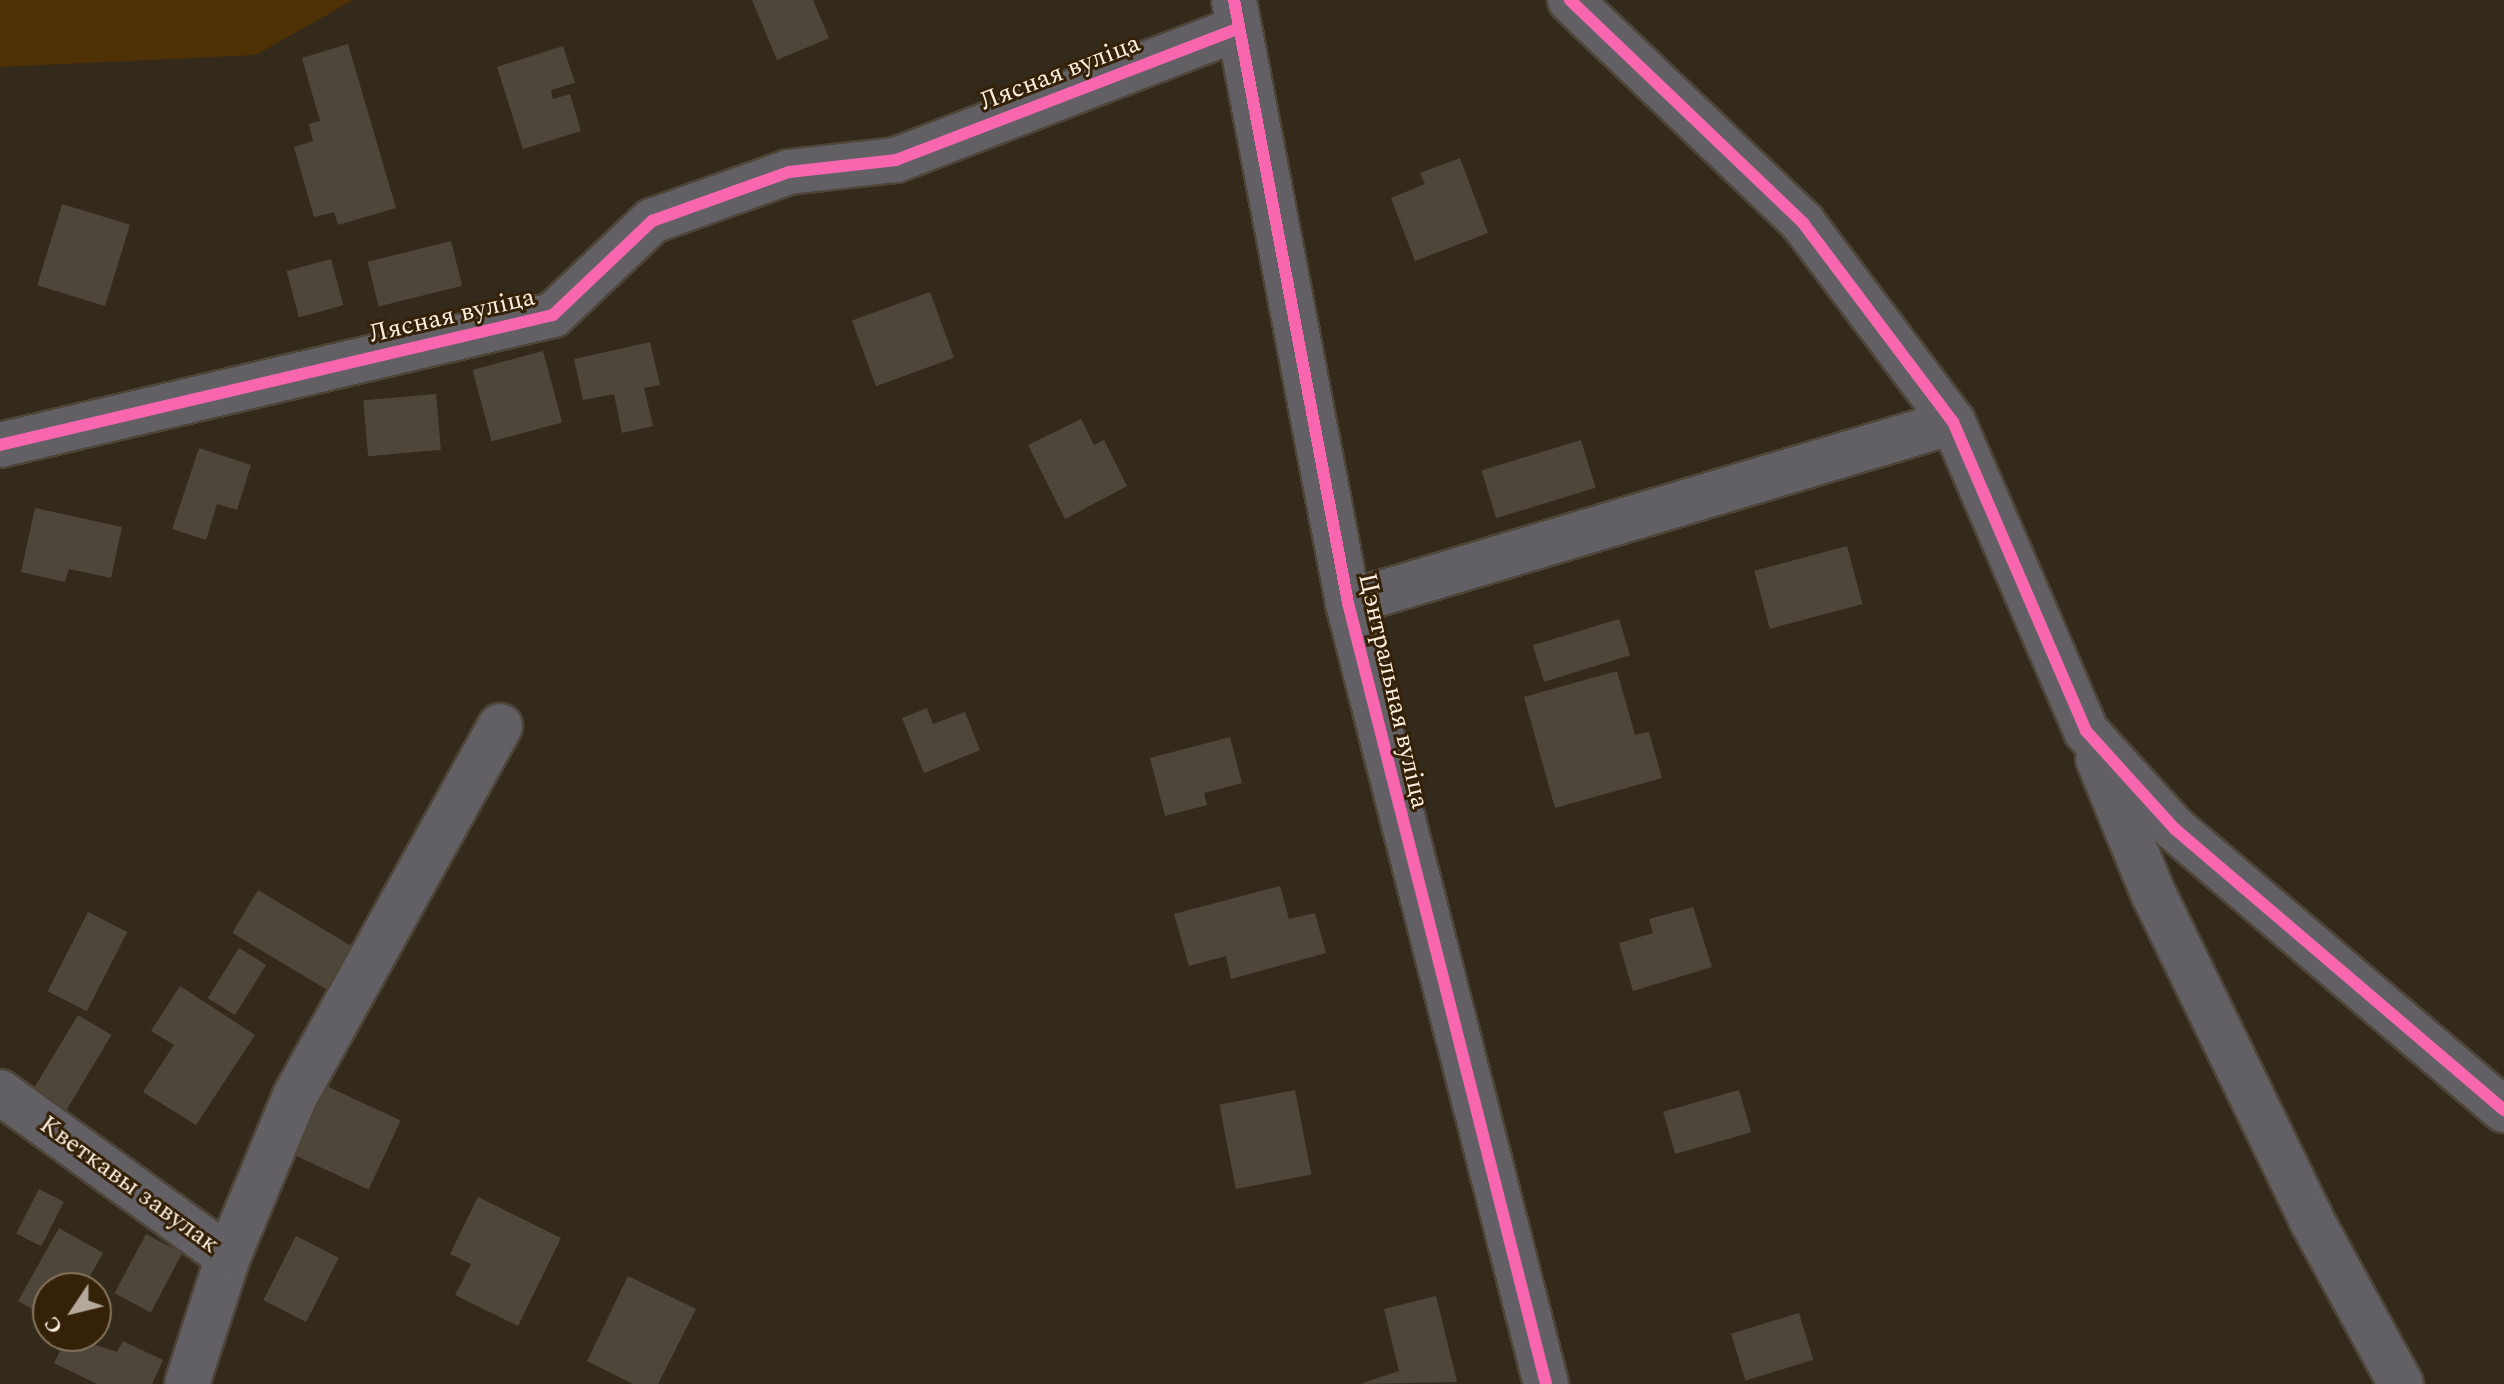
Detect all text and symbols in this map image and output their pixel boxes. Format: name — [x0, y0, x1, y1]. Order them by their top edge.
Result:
street label: Лясная вуліца — [975, 28, 1145, 118]
street label: Лясная вуліца — [366, 282, 538, 350]
street label: Цэнтральная вуліца — [1351, 570, 1435, 812]
street label: Кветкавы завулак — [33, 1109, 225, 1261]
north arrow — [32, 1272, 112, 1352]
text: С — [36, 1309, 72, 1341]

